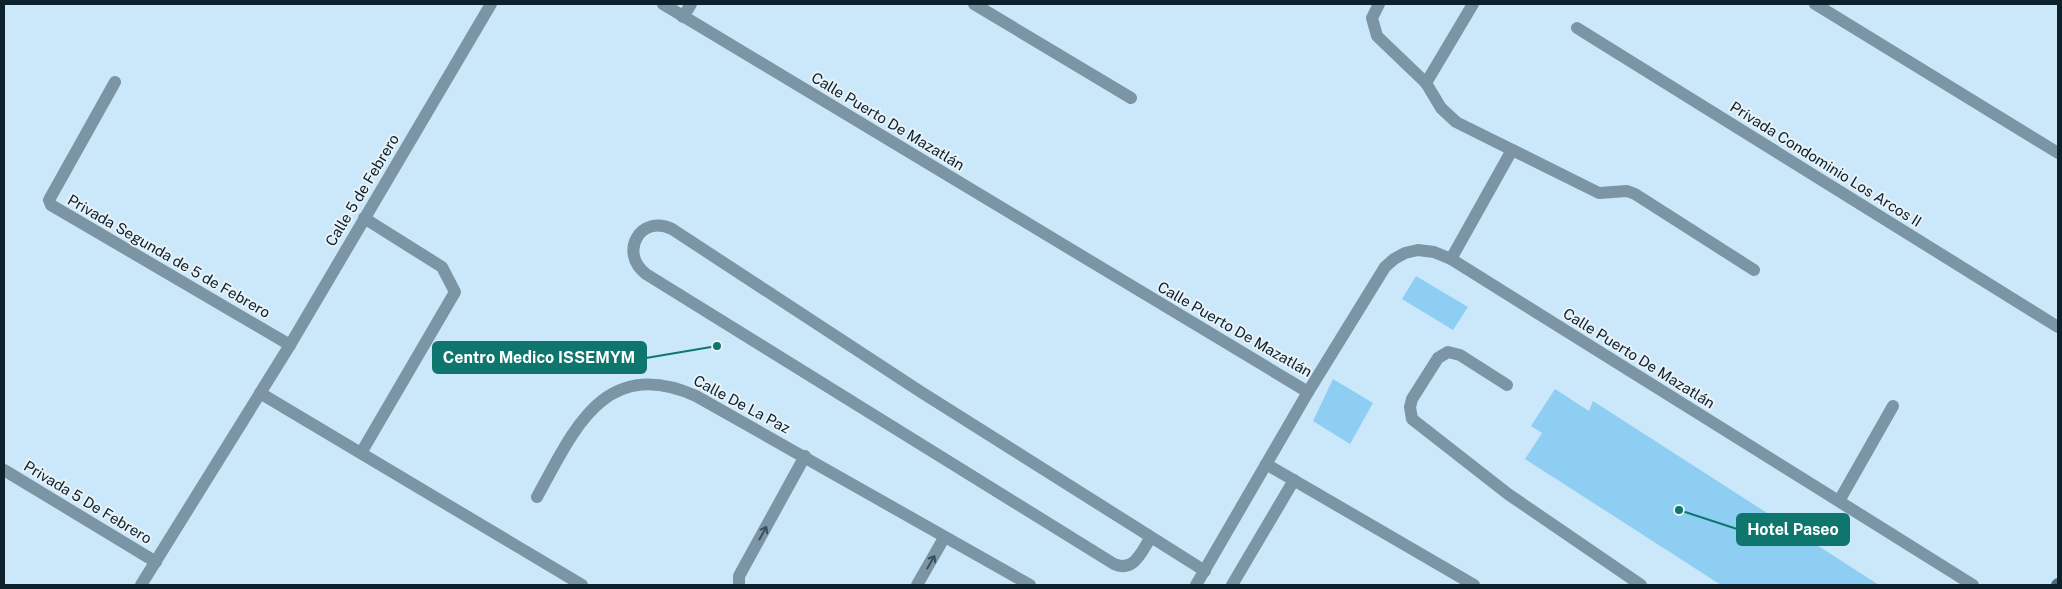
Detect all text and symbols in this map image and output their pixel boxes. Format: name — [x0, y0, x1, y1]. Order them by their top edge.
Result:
street label: Calle Puerto De Mazatlán — [808, 69, 968, 173]
street label: Privada Condominio Los Arcos II — [1727, 98, 1925, 230]
street label: Calle 5 de Febrero — [322, 131, 402, 249]
street label: Privada Segunda de 5 de Febrero — [65, 191, 273, 321]
street label: Calle Puerto De Mazatlán — [1155, 278, 1315, 380]
street label: Calle Puerto De Mazatlán — [1560, 304, 1718, 412]
callout: Centro Medico ISSEMYM — [433, 342, 646, 373]
text: Centro Medico ISSEMYM — [443, 348, 635, 367]
street label: Calle De La Paz — [691, 371, 793, 437]
street label: Privada 5 De Febrero — [21, 457, 155, 547]
callout: Hotel Paseo — [1737, 514, 1849, 545]
text: Hotel Paseo — [1747, 520, 1839, 539]
one-way arrow — [758, 526, 768, 541]
one-way arrow — [926, 555, 936, 569]

